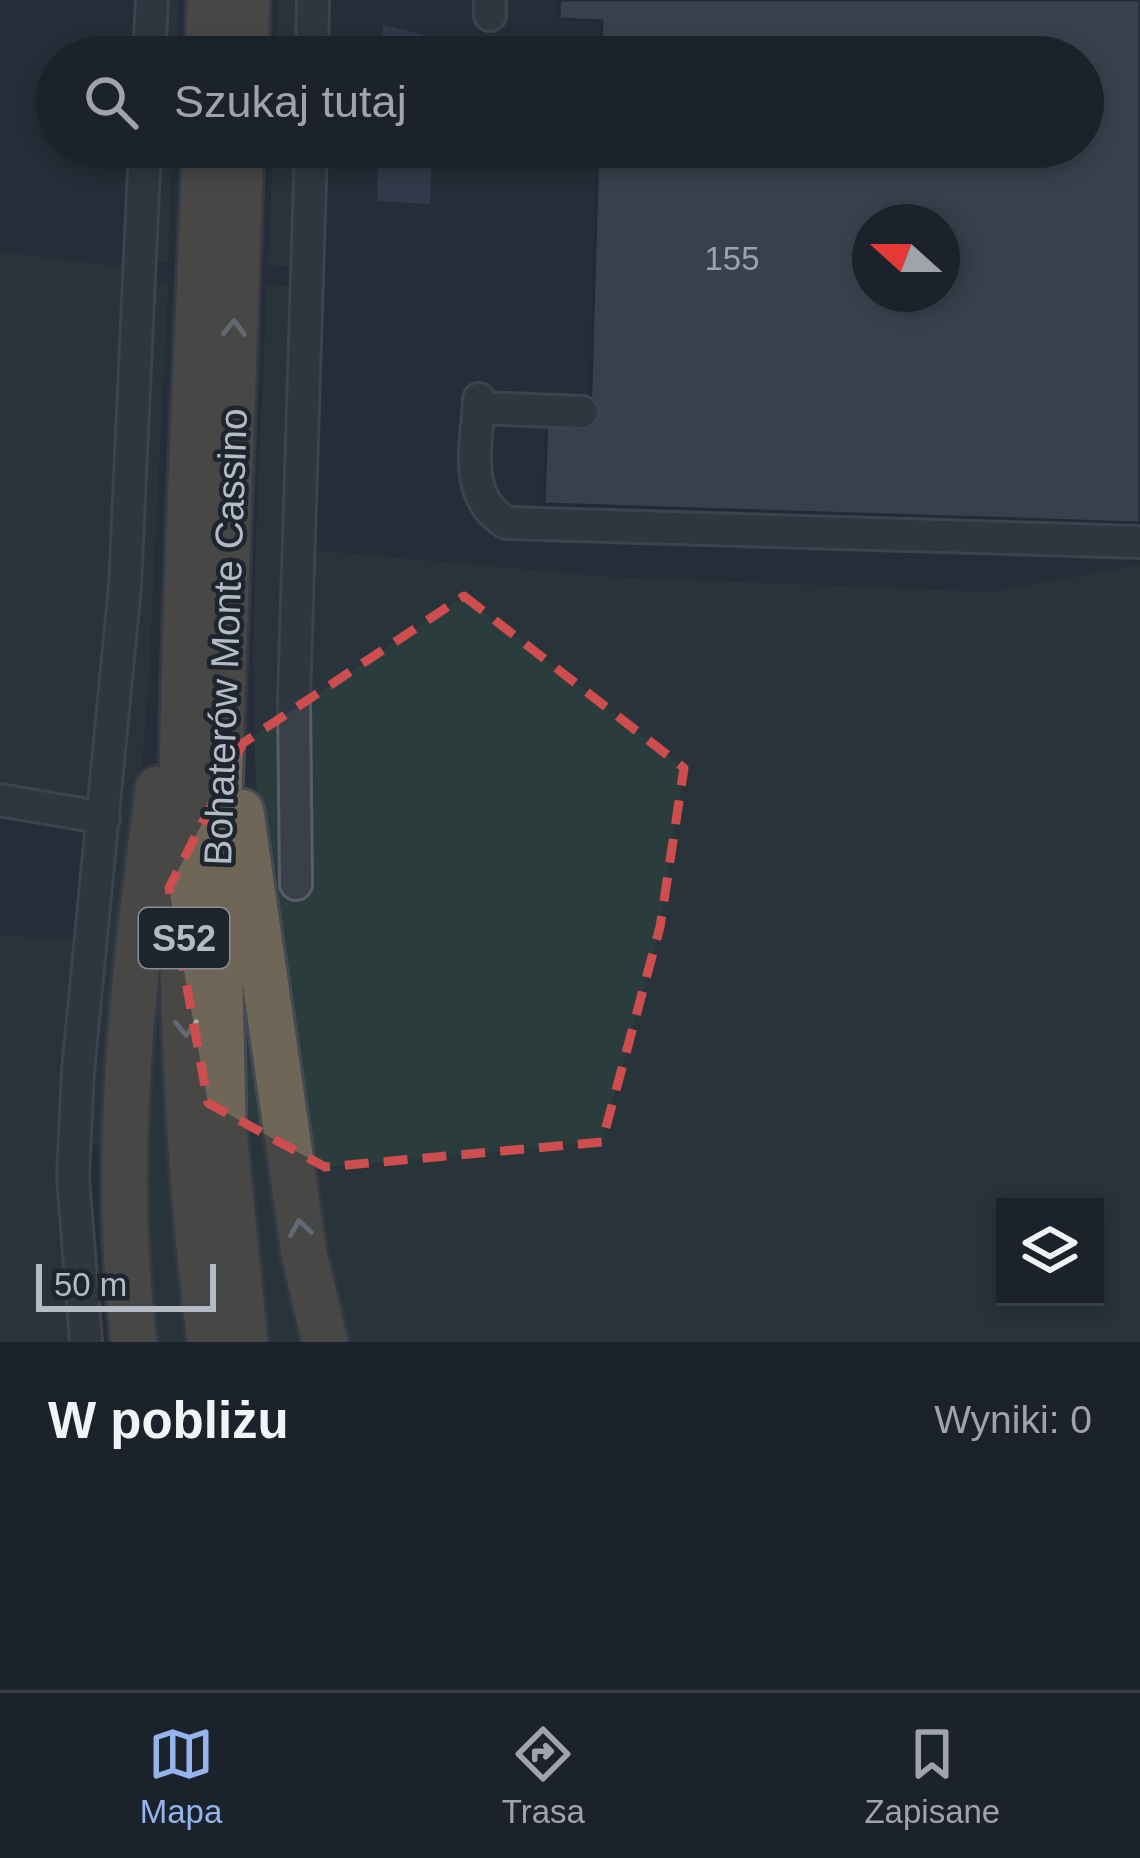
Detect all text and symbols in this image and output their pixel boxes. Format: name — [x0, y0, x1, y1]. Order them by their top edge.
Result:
search box — [36, 36, 1104, 168]
icon: search — [78, 69, 144, 135]
text: Szukaj tutaj — [174, 76, 407, 127]
north arrow — [852, 204, 960, 312]
house number: 155 — [704, 240, 760, 277]
one-way arrow — [221, 318, 247, 337]
street label: Bohaterów Monte Cassino — [196, 408, 255, 866]
road number: S52 — [139, 908, 229, 968]
one-way arrow — [172, 1019, 198, 1038]
map controls — [996, 1198, 1104, 1306]
button: layers — [996, 1198, 1104, 1306]
one-way arrow — [288, 1218, 313, 1238]
scale bar — [36, 1258, 216, 1311]
text: 50 m — [54, 1266, 127, 1303]
text: W pobliżu — [48, 1392, 289, 1449]
text: Wyniki: 0 — [934, 1398, 1092, 1441]
tab: Mapa — [140, 1721, 222, 1831]
tab: Trasa — [502, 1721, 585, 1831]
tab: Zapisane — [864, 1721, 1000, 1831]

